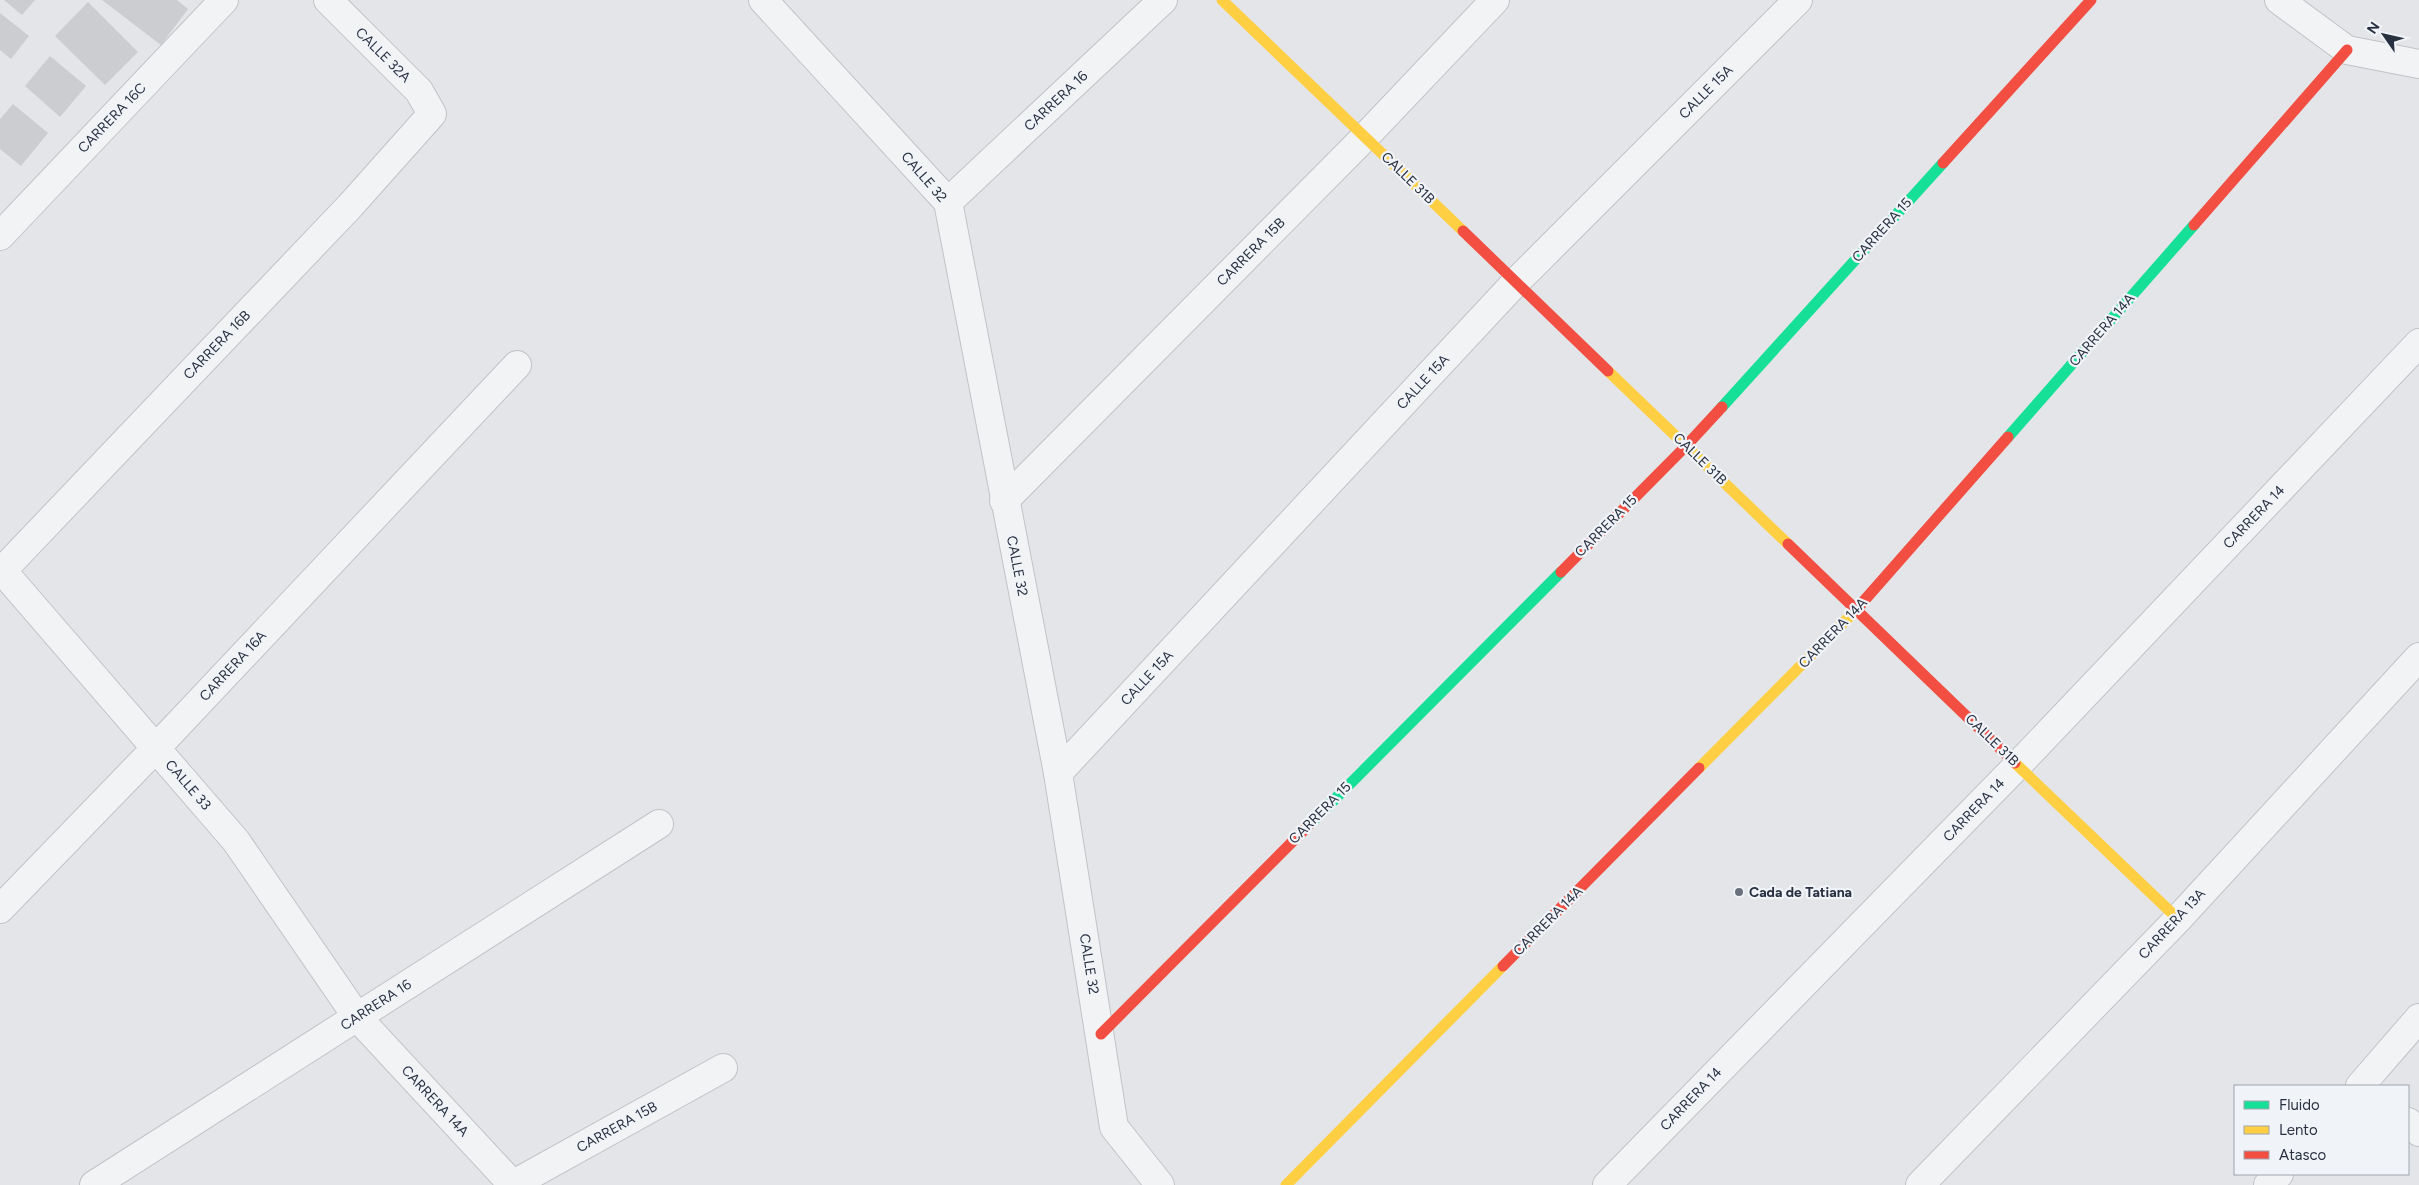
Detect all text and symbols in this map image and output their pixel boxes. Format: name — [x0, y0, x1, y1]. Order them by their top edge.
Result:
north arrow — [2359, 10, 2409, 60]
text: N — [2364, 19, 2384, 37]
street label: CALLE 32A — [352, 24, 414, 86]
street label: CALLE 15A — [1676, 61, 1737, 122]
street label: CARRERA 16 — [1021, 67, 1091, 135]
street label: CARRERA 16C — [74, 79, 150, 157]
street label: CALLE 32 — [897, 148, 951, 206]
street label: CALLE 31B — [1378, 148, 1438, 208]
street label: CARRERA 15 — [1849, 194, 1915, 266]
street label: CARRERA 15B — [1213, 214, 1289, 290]
street label: CARRERA 14A — [2066, 290, 2139, 370]
street label: CARRERA 16B — [180, 307, 254, 383]
street label: CALLE 15A — [1393, 351, 1453, 413]
street label: CALLE 31B — [1670, 429, 1730, 489]
street label: CARRERA 14 — [2220, 482, 2289, 552]
street label: CARRERA 15 — [1571, 491, 1641, 561]
street label: CALLE 32 — [1003, 534, 1031, 598]
street label: CARRERA 14A — [1795, 594, 1871, 672]
street label: CARRERA 16A — [196, 627, 270, 705]
street label: CALLE 15A — [1117, 647, 1177, 709]
street label: CALLE 31B — [1962, 710, 2022, 770]
street label: CALLE 33 — [162, 756, 214, 814]
street label: CARRERA 14 — [1940, 775, 2009, 845]
street label: CARRERA 15 — [1285, 778, 1355, 848]
street label: CARRERA 14A — [1510, 882, 1587, 959]
place label: Cada de Tatiana — [1749, 884, 1852, 901]
street label: CARRERA 13A — [2135, 885, 2209, 963]
marker: Cada de Tatiana — [1733, 886, 1745, 898]
street label: CALLE 32 — [1076, 932, 1102, 996]
street label: CARRERA 16 — [337, 976, 415, 1034]
street label: CARRERA 14A — [398, 1062, 473, 1140]
street label: CARRERA 14 — [1657, 1064, 1726, 1134]
legend — [2234, 1085, 2409, 1175]
text: Fluido — [2279, 1096, 2320, 1114]
street label: CARRERA 15B — [574, 1098, 660, 1156]
text: Lento — [2279, 1121, 2318, 1139]
text: Atasco — [2279, 1146, 2327, 1164]

